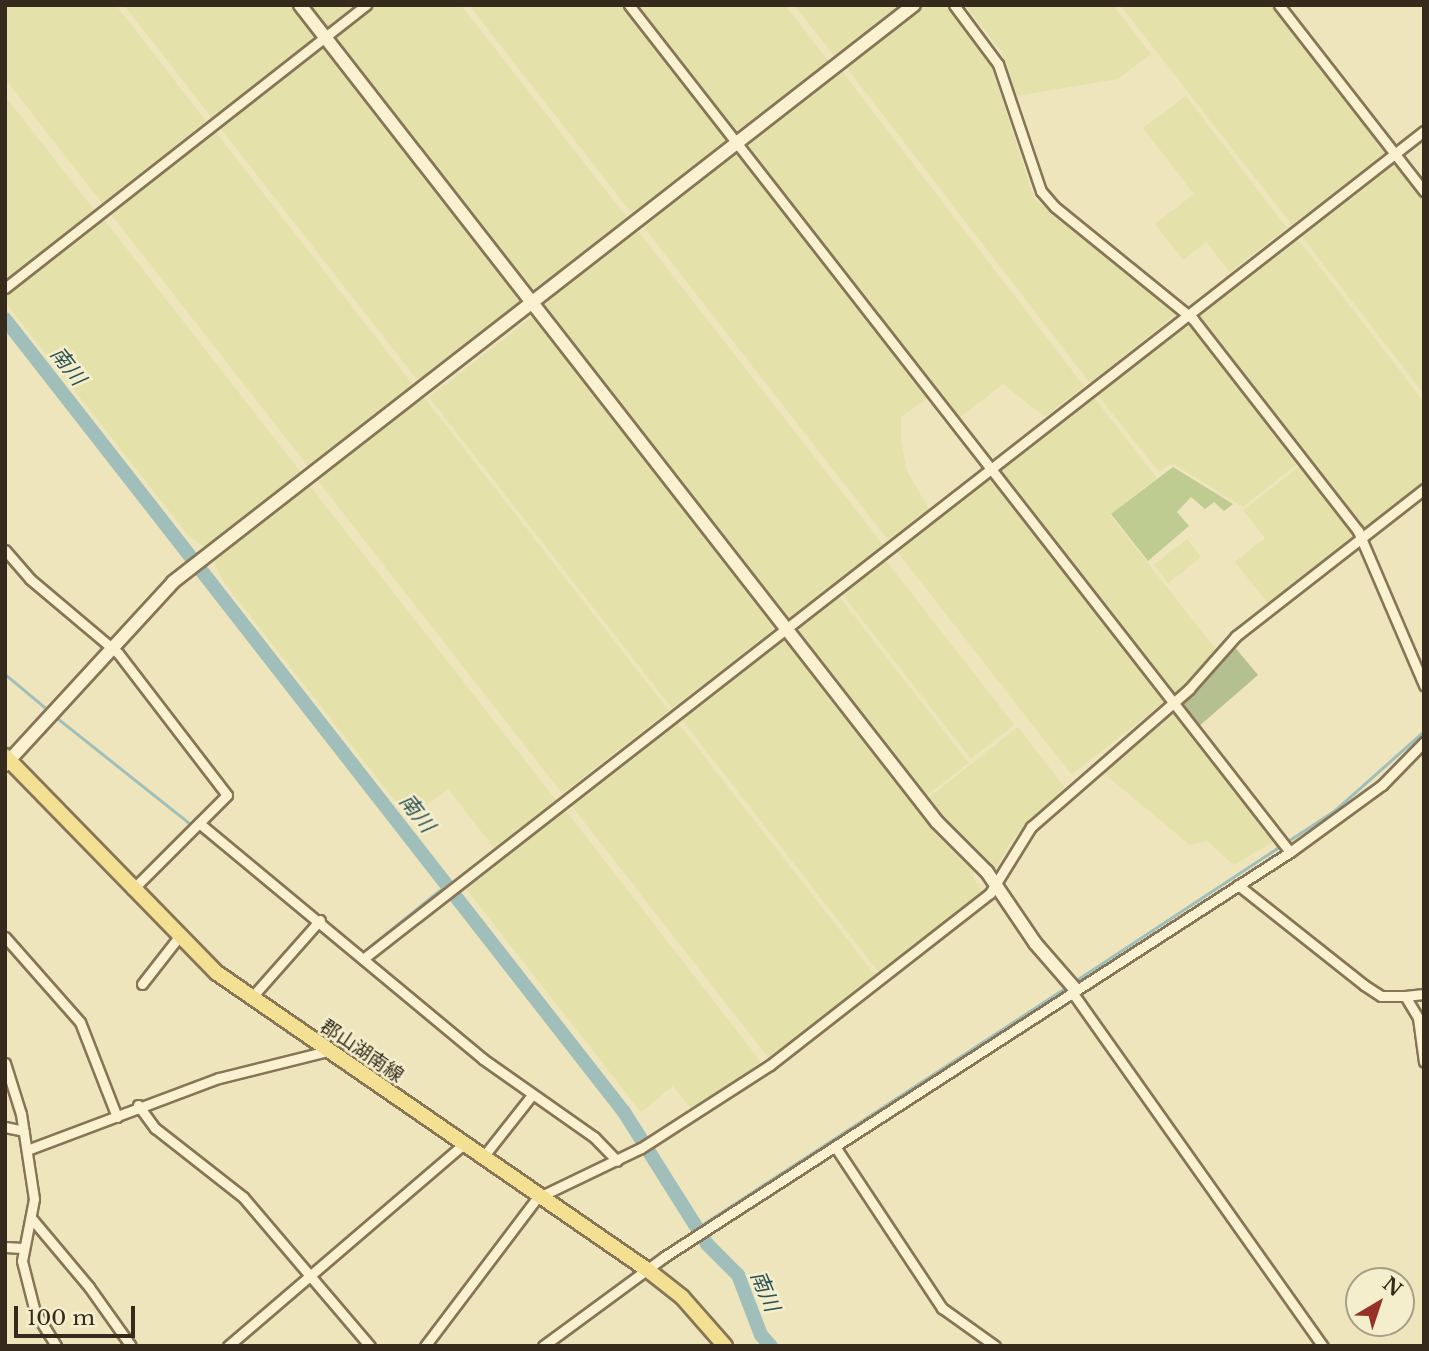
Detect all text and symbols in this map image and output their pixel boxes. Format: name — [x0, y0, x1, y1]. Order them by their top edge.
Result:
water label: 南川 — [45, 342, 91, 390]
water label: 南川 — [394, 789, 440, 837]
street label: 郡山湖南線 — [316, 1015, 408, 1087]
water label: 南川 — [745, 1267, 785, 1315]
north arrow — [1345, 1267, 1415, 1337]
text: N — [1378, 1272, 1406, 1301]
scale bar — [18, 1292, 138, 1336]
text: 100 m — [27, 1305, 95, 1331]

